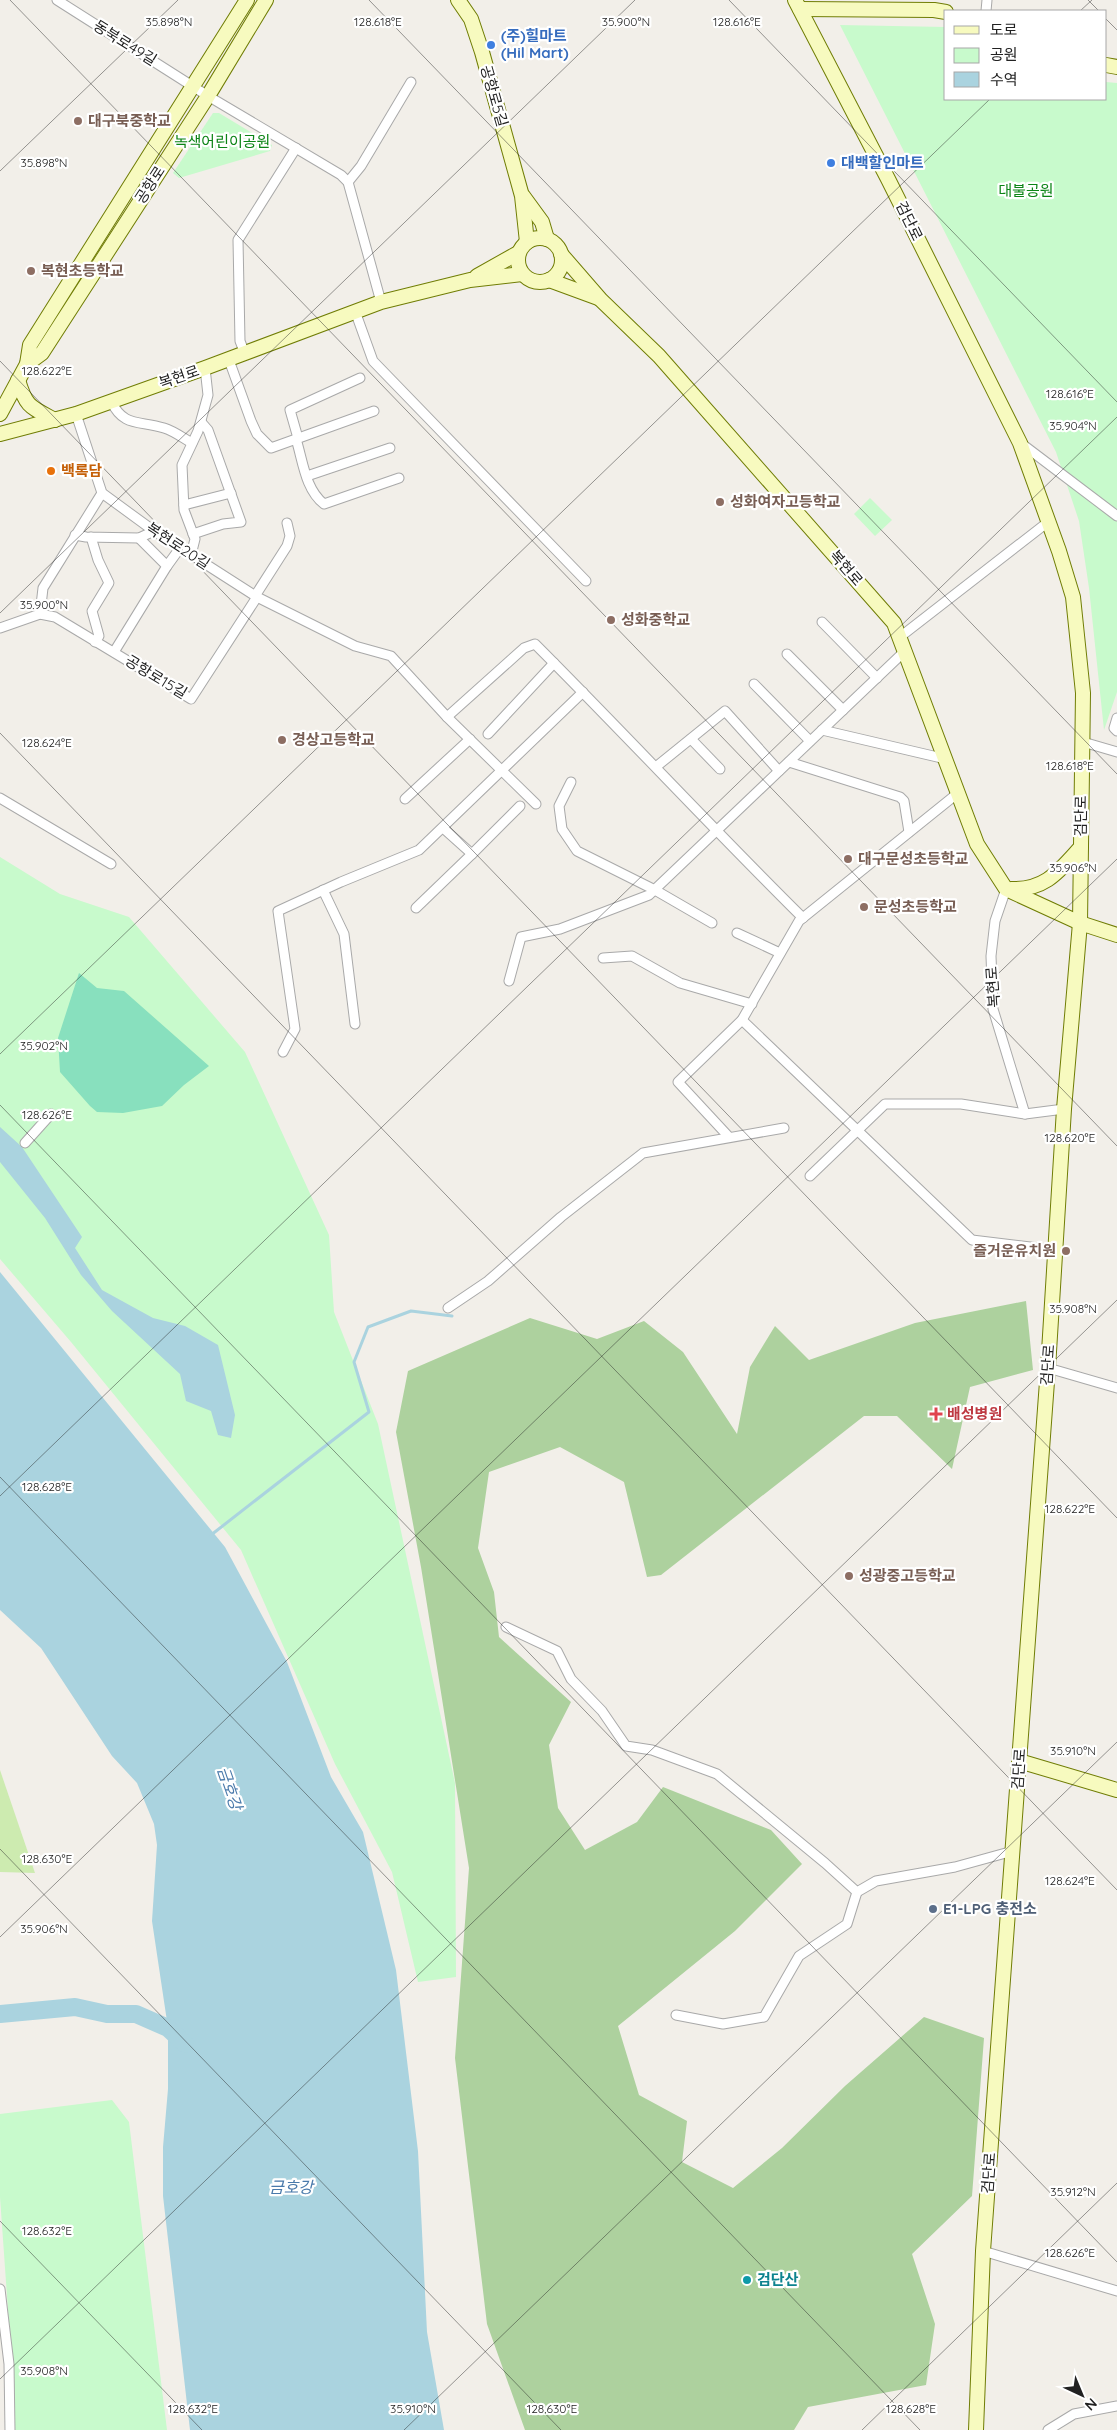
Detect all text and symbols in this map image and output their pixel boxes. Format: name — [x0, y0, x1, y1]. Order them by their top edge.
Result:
legend — [944, 10, 1107, 100]
text: 35.898°N — [145, 14, 193, 29]
text: 128.618°E — [354, 14, 402, 29]
text: 35.900°N — [602, 14, 650, 29]
text: 128.616°E — [713, 14, 761, 29]
street label: 동북로49길 — [90, 16, 160, 69]
text: 도로 — [990, 20, 1018, 39]
place label: (주)힐마트 (Hil Mart) — [501, 26, 569, 62]
marker: (주)힐마트 (Hil Mart) — [485, 39, 497, 51]
text: 공원 — [990, 45, 1018, 64]
street label: 공항로5길 — [477, 63, 512, 129]
text: 수역 — [990, 70, 1018, 89]
place label: 대구북중학교 — [88, 111, 171, 130]
marker: 대구북중학교 — [72, 115, 84, 127]
park label: 녹색어린이공원 — [174, 132, 270, 151]
place label: 대백할인마트 — [841, 153, 924, 172]
text: 35.898°N — [20, 155, 68, 170]
marker: 대백할인마트 — [825, 157, 837, 169]
street label: 공항로 — [130, 162, 169, 207]
park label: 대불공원 — [998, 181, 1054, 200]
street label: 검단로 — [892, 198, 927, 244]
place label: 복현초등학교 — [41, 261, 124, 280]
marker: 복현초등학교 — [25, 265, 37, 277]
street label: 복현로 — [156, 361, 202, 392]
text: 128.622°E — [22, 363, 72, 378]
text: 128.616°E — [1046, 386, 1094, 401]
text: 35.904°N — [1049, 418, 1097, 433]
place label: 백록담 — [61, 461, 103, 480]
marker: 백록담 — [45, 465, 57, 477]
place label: 성화여자고등학교 — [730, 492, 841, 511]
marker: 성화여자고등학교 — [714, 496, 726, 508]
street label: 복현로20길 — [143, 518, 214, 573]
street label: 복현로 — [826, 546, 867, 590]
text: 35.900°N — [20, 597, 68, 612]
place label: 성화중학교 — [621, 610, 690, 629]
marker: 성화중학교 — [605, 614, 617, 626]
street label: 공항로15길 — [122, 651, 191, 702]
place label: 경상고등학교 — [292, 730, 375, 749]
marker: 경상고등학교 — [276, 734, 288, 746]
text: 128.624°E — [22, 735, 72, 750]
text: 128.618°E — [1046, 758, 1094, 773]
street label: 검단로 — [1071, 795, 1090, 837]
place label: 대구문성초등학교 — [858, 849, 969, 868]
marker: 대구문성초등학교 — [842, 853, 854, 865]
text: 35.906°N — [1049, 860, 1097, 875]
place label: 문성초등학교 — [874, 897, 957, 916]
marker: 문성초등학교 — [858, 901, 870, 913]
street label: 복현로 — [982, 966, 1003, 1008]
text: 35.902°N — [20, 1038, 68, 1053]
text: 128.626°E — [22, 1107, 72, 1122]
text: 128.620°E — [1045, 1130, 1096, 1145]
place label: 즐거운유치원 — [973, 1241, 1056, 1260]
marker: 즐거운유치원 — [1060, 1245, 1072, 1257]
text: 35.908°N — [1049, 1301, 1097, 1316]
street label: 검단로 — [1037, 1344, 1058, 1386]
place label: 배성병원 — [947, 1404, 1002, 1423]
marker: 배성병원 — [929, 1407, 943, 1421]
text: 128.628°E — [22, 1479, 72, 1494]
text: 128.622°E — [1045, 1501, 1095, 1516]
place label: 성광중고등학교 — [859, 1566, 956, 1585]
marker: 성광중고등학교 — [843, 1570, 855, 1582]
text: 35.910°N — [1050, 1743, 1096, 1758]
street label: 검단로 — [1008, 1748, 1029, 1790]
water label: 금호강 — [213, 1764, 247, 1814]
text: 128.630°E — [22, 1851, 72, 1866]
text: 128.624°E — [1045, 1873, 1095, 1888]
place label: E1-LPG 충전소 — [943, 1899, 1037, 1918]
marker: E1-LPG 충전소 — [927, 1903, 939, 1915]
text: 35.906°N — [20, 1921, 68, 1936]
street label: 검단로 — [978, 2152, 999, 2194]
water label: 금호강 — [269, 2177, 315, 2197]
text: 35.912°N — [1050, 2184, 1096, 2199]
text: 128.632°E — [22, 2223, 72, 2238]
text: 128.626°E — [1045, 2245, 1095, 2260]
place label: 검단산 — [757, 2270, 799, 2289]
marker: 검단산 — [741, 2274, 753, 2286]
text: 35.908°N — [20, 2363, 68, 2378]
north arrow — [1057, 2370, 1107, 2420]
text: N — [1081, 2394, 1101, 2414]
text: 128.632°E — [168, 2401, 218, 2416]
text: 35.910°N — [390, 2401, 436, 2416]
text: 128.630°E — [527, 2401, 577, 2416]
text: 128.628°E — [886, 2401, 936, 2416]

